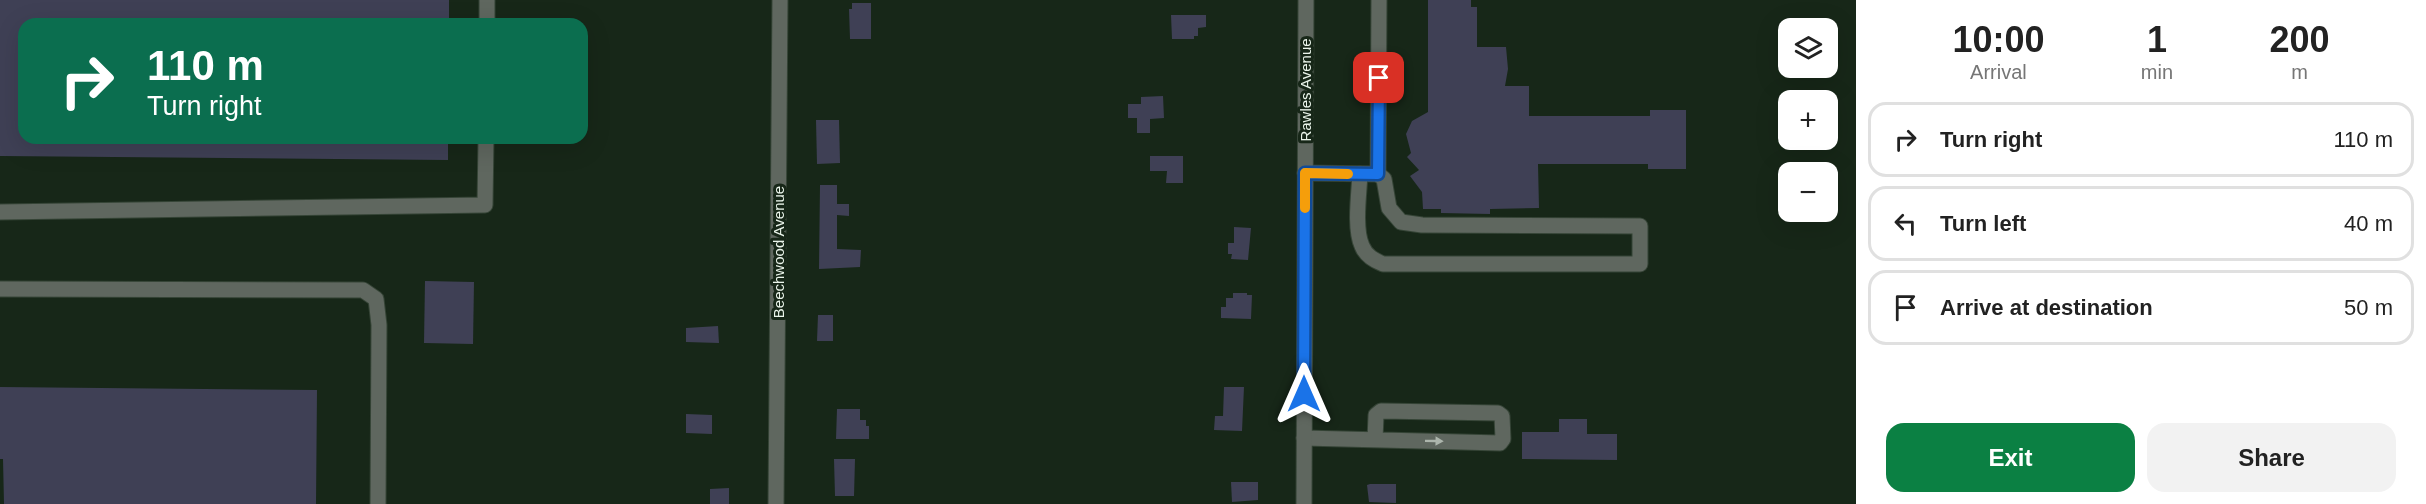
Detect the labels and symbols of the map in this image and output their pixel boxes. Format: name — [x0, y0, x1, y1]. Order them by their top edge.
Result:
street label: Rawles Avenue — [1297, 38, 1314, 142]
pin — [1353, 52, 1404, 103]
street label: Beechwood Avenue — [770, 186, 787, 318]
position arrow — [1272, 362, 1336, 426]
one-way arrow — [1424, 437, 1443, 446]

